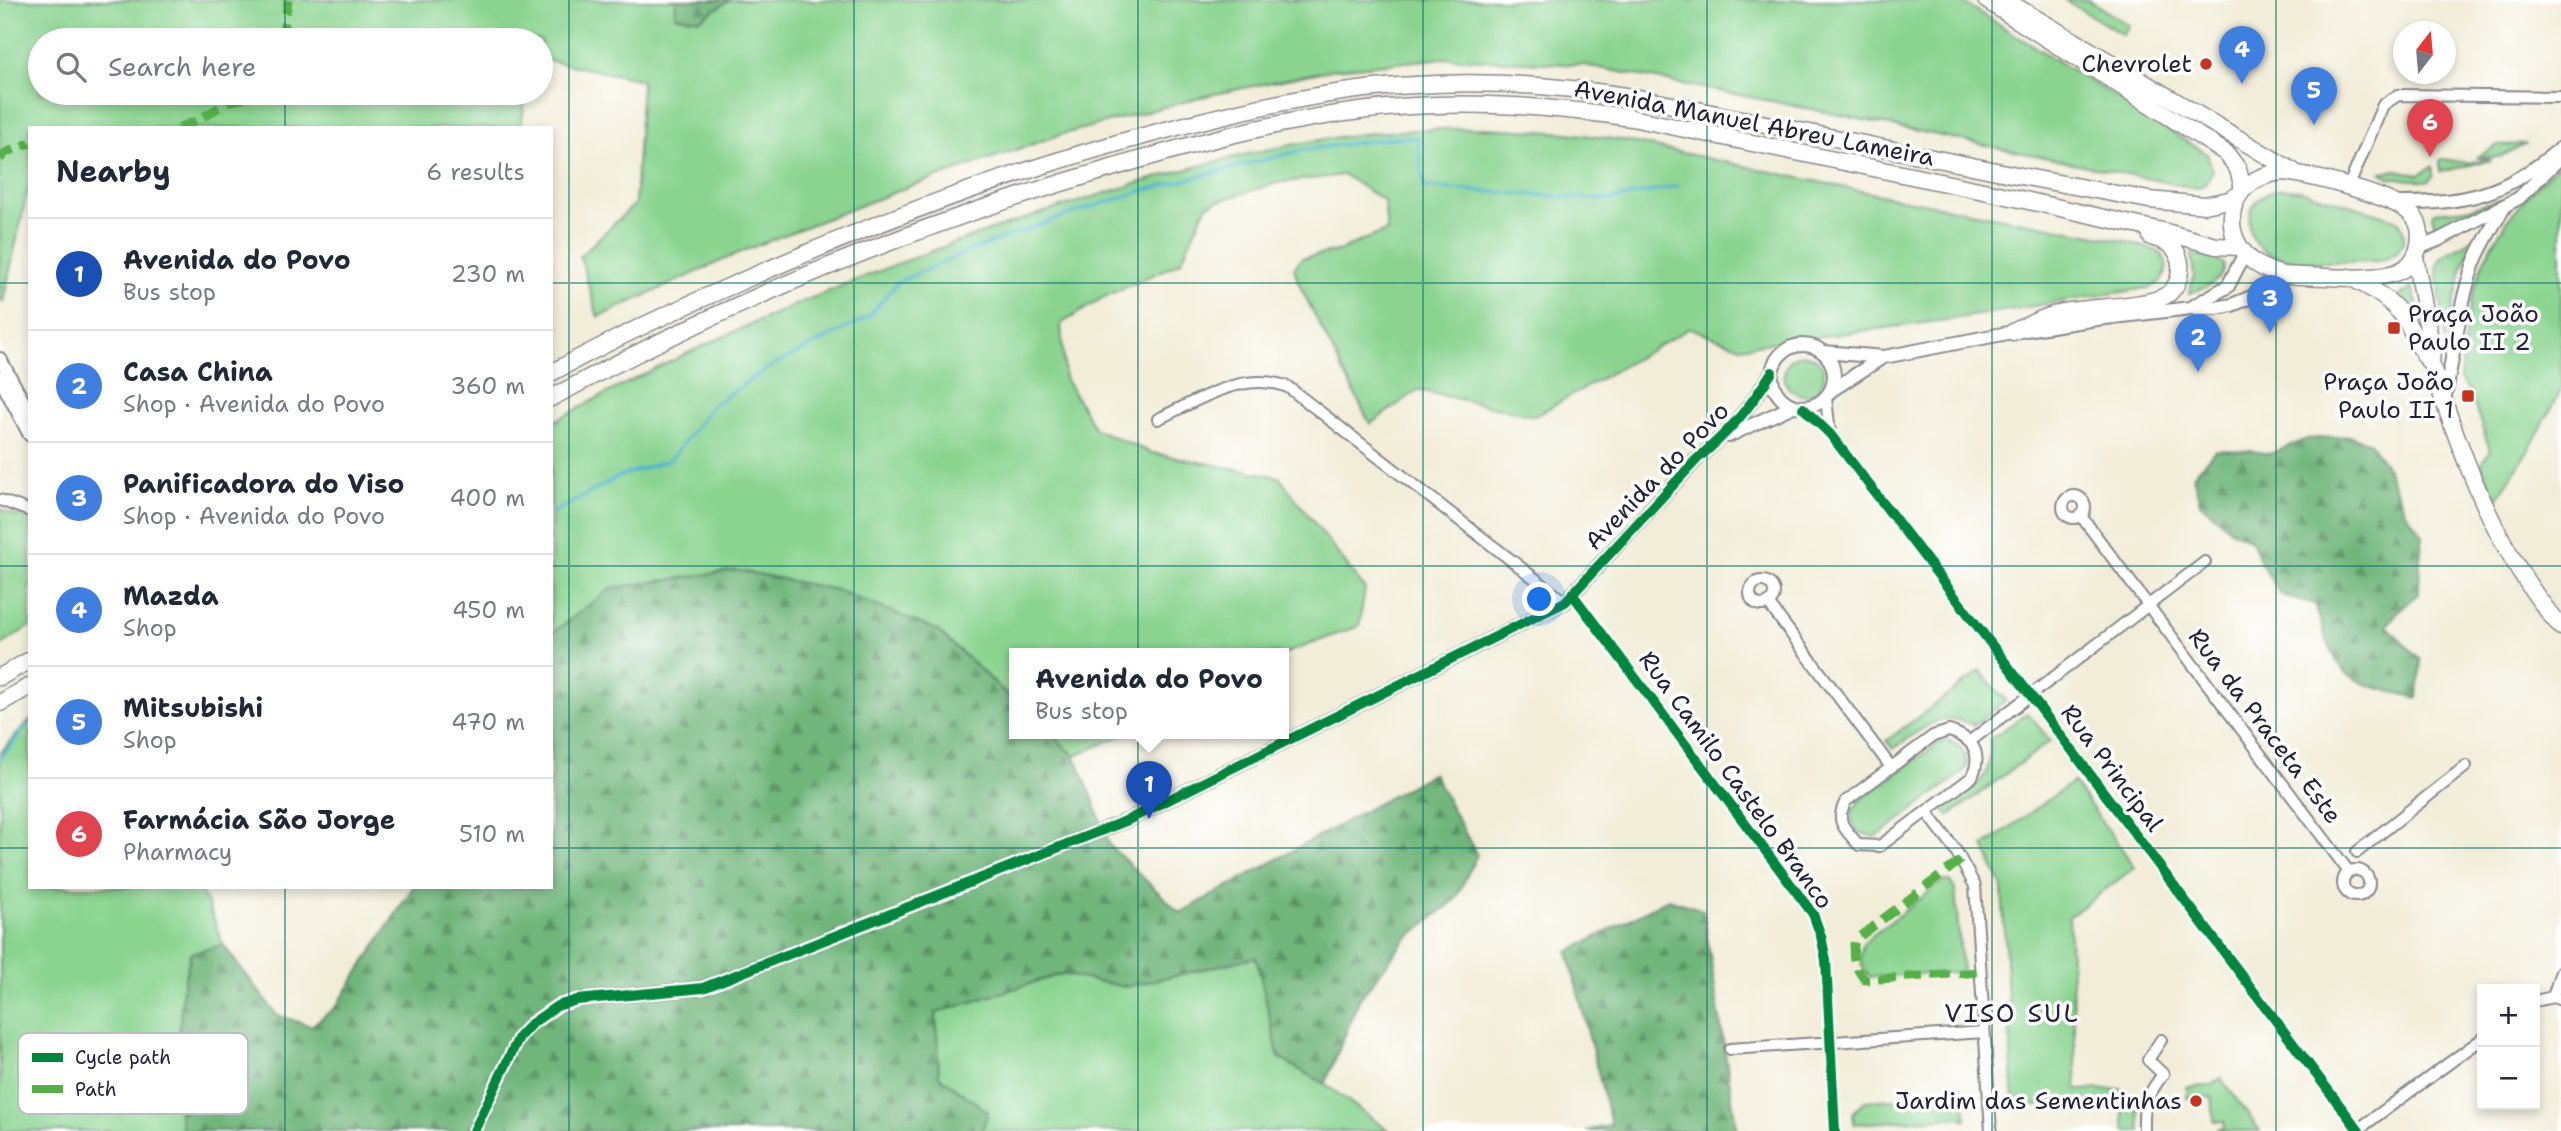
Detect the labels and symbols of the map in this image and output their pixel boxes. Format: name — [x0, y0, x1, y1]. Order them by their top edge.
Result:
north arrow — [2393, 21, 2456, 84]
pin: 4 — [2219, 26, 2265, 84]
place label: Chevrolet — [2081, 48, 2192, 80]
marker: Chevrolet — [2198, 56, 2214, 72]
pin: 5 — [2291, 67, 2337, 125]
street label: Avenida Manuel Abreu Lameira — [1571, 72, 1937, 174]
pin: 6 — [2407, 99, 2453, 157]
pin: 3 — [2247, 275, 2293, 333]
place label: Praça João Paulo II 2 — [2408, 298, 2539, 358]
pin: 2 — [2175, 314, 2221, 372]
marker: Praça João Paulo II 2 — [2386, 320, 2402, 336]
place label: Praça João Paulo II 1 — [2323, 366, 2454, 426]
marker: Praça João Paulo II 1 — [2460, 388, 2476, 404]
street label: Avenida do Povo — [1578, 395, 1736, 557]
your location — [1522, 582, 1556, 616]
street label: Rua da Praceta Este — [2181, 622, 2349, 830]
street label: Rua Camilo Castelo Branco — [1631, 645, 1841, 915]
street label: Rua Principal — [2054, 698, 2171, 839]
pin: 1 — [1126, 761, 1172, 819]
district label: VISO SUL — [1944, 995, 2080, 1030]
legend — [18, 1033, 248, 1114]
text: Cycle path — [75, 1045, 171, 1070]
text: Path — [75, 1077, 117, 1102]
place label: Jardim das Sementinhas — [1895, 1085, 2182, 1117]
marker: Jardim das Sementinhas — [2188, 1093, 2204, 1109]

